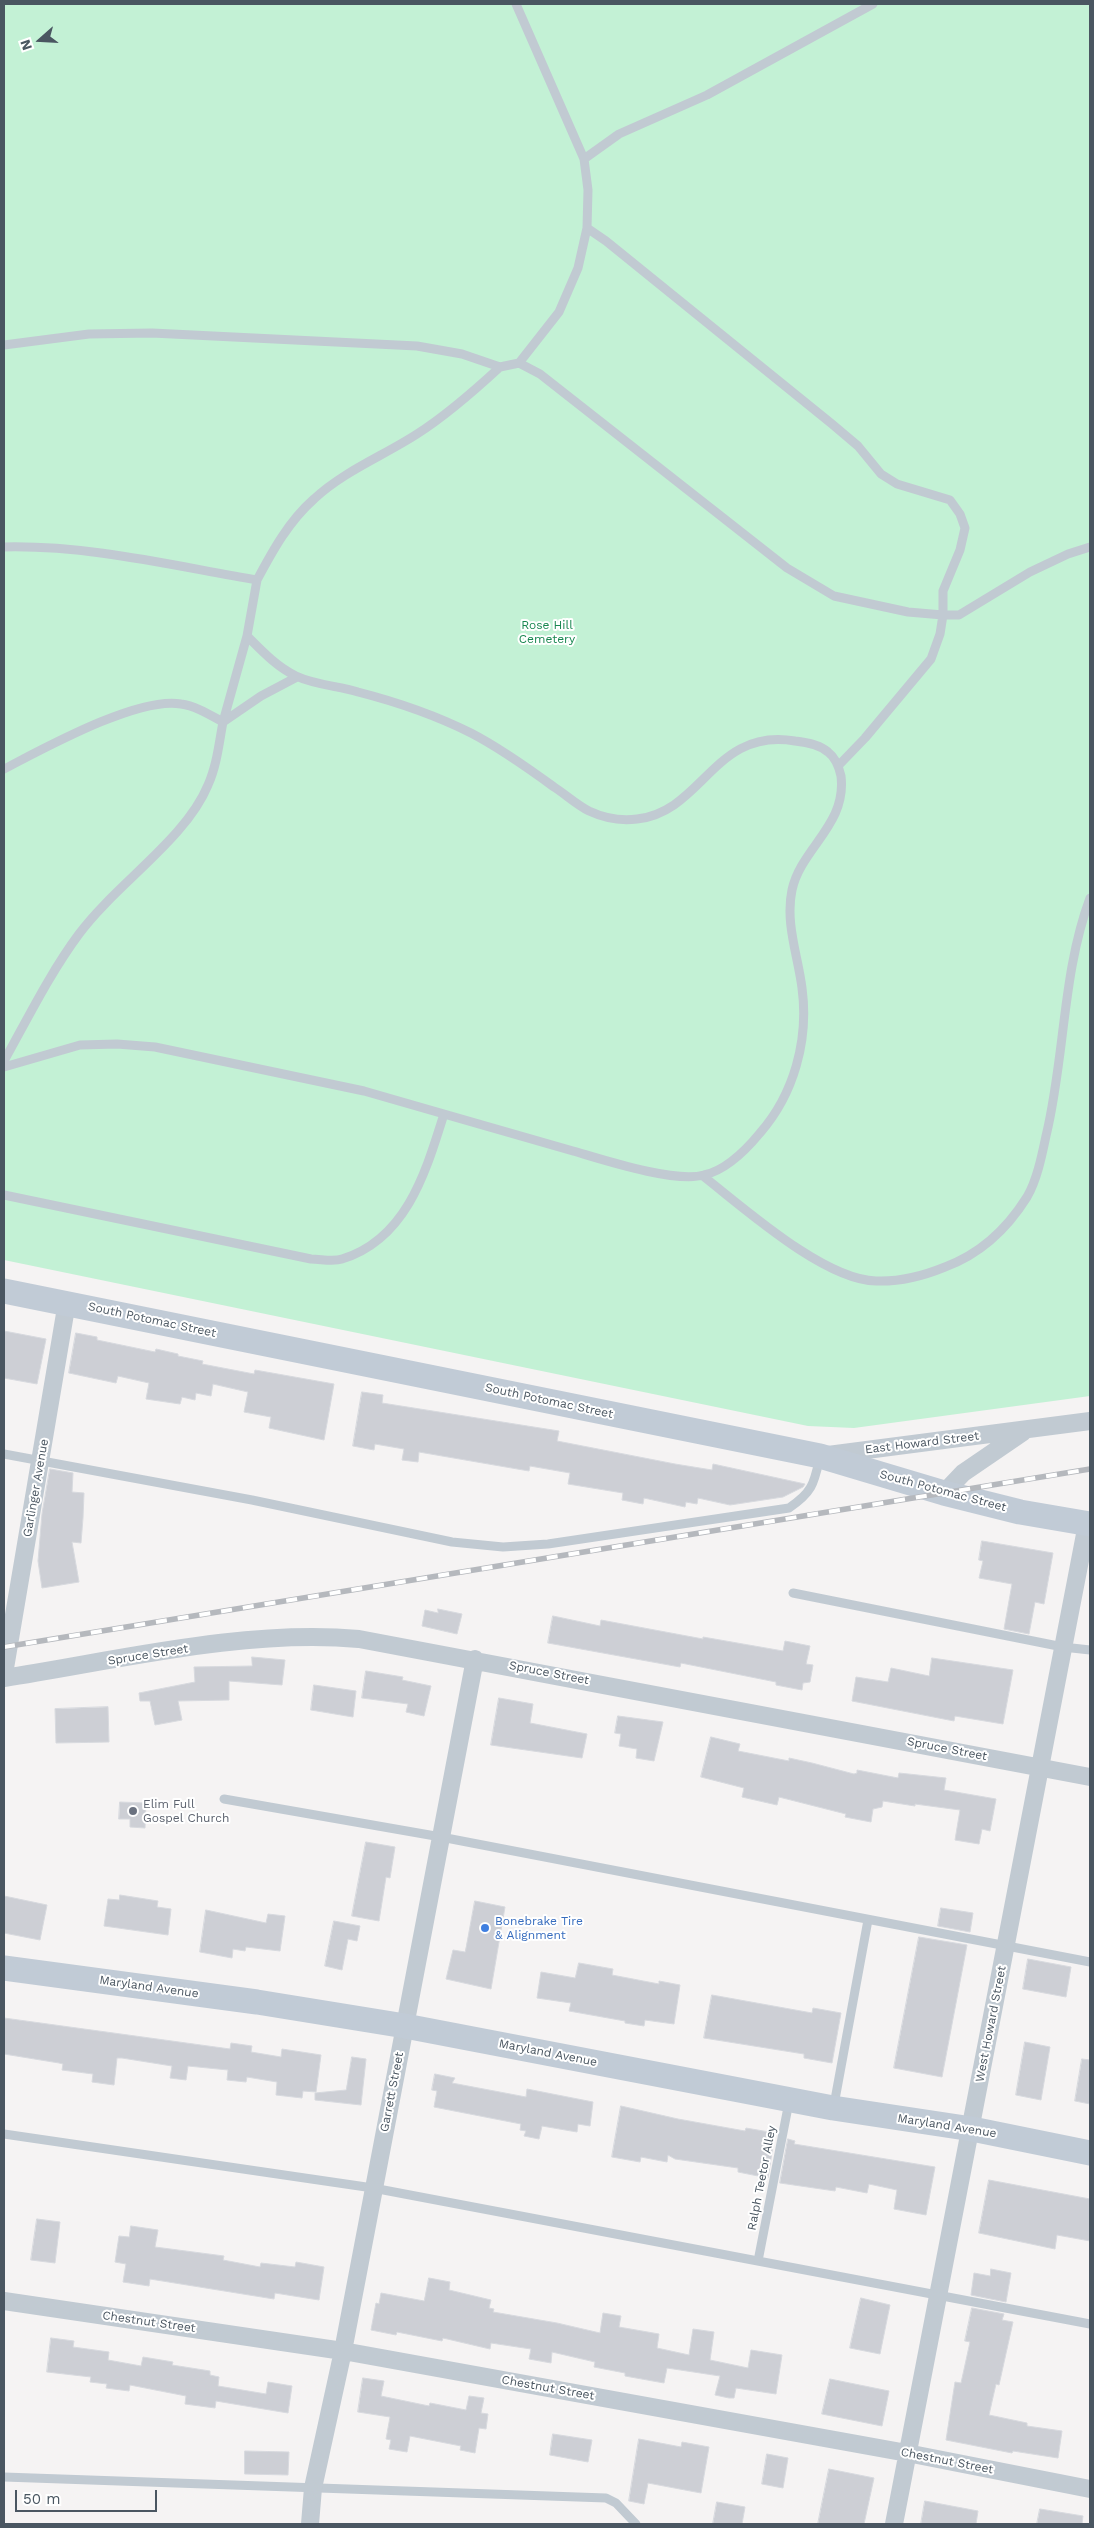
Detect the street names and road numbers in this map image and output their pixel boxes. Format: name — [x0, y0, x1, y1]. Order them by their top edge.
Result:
street label: South Potomac Street — [87, 1299, 217, 1341]
street label: South Potomac Street — [484, 1380, 614, 1422]
street label: East Howard Street — [864, 1429, 980, 1457]
street label: Garlinger Avenue — [20, 1438, 52, 1538]
street label: South Potomac Street — [878, 1467, 1008, 1515]
street label: Spruce Street — [107, 1642, 189, 1668]
street label: Spruce Street — [508, 1658, 590, 1688]
street label: Spruce Street — [906, 1734, 988, 1764]
street label: West Howard Street — [973, 1965, 1009, 2083]
street label: Maryland Avenue — [98, 1973, 200, 2001]
street label: Maryland Avenue — [498, 2036, 598, 2070]
street label: Garrett Street — [377, 2051, 407, 2133]
street label: Maryland Avenue — [896, 2111, 998, 2141]
street label: Ralph Teetor Alley — [745, 2124, 779, 2232]
street label: Chestnut Street — [101, 2308, 197, 2336]
street label: Chestnut Street — [500, 2373, 596, 2403]
street label: Chestnut Street — [899, 2445, 995, 2477]

